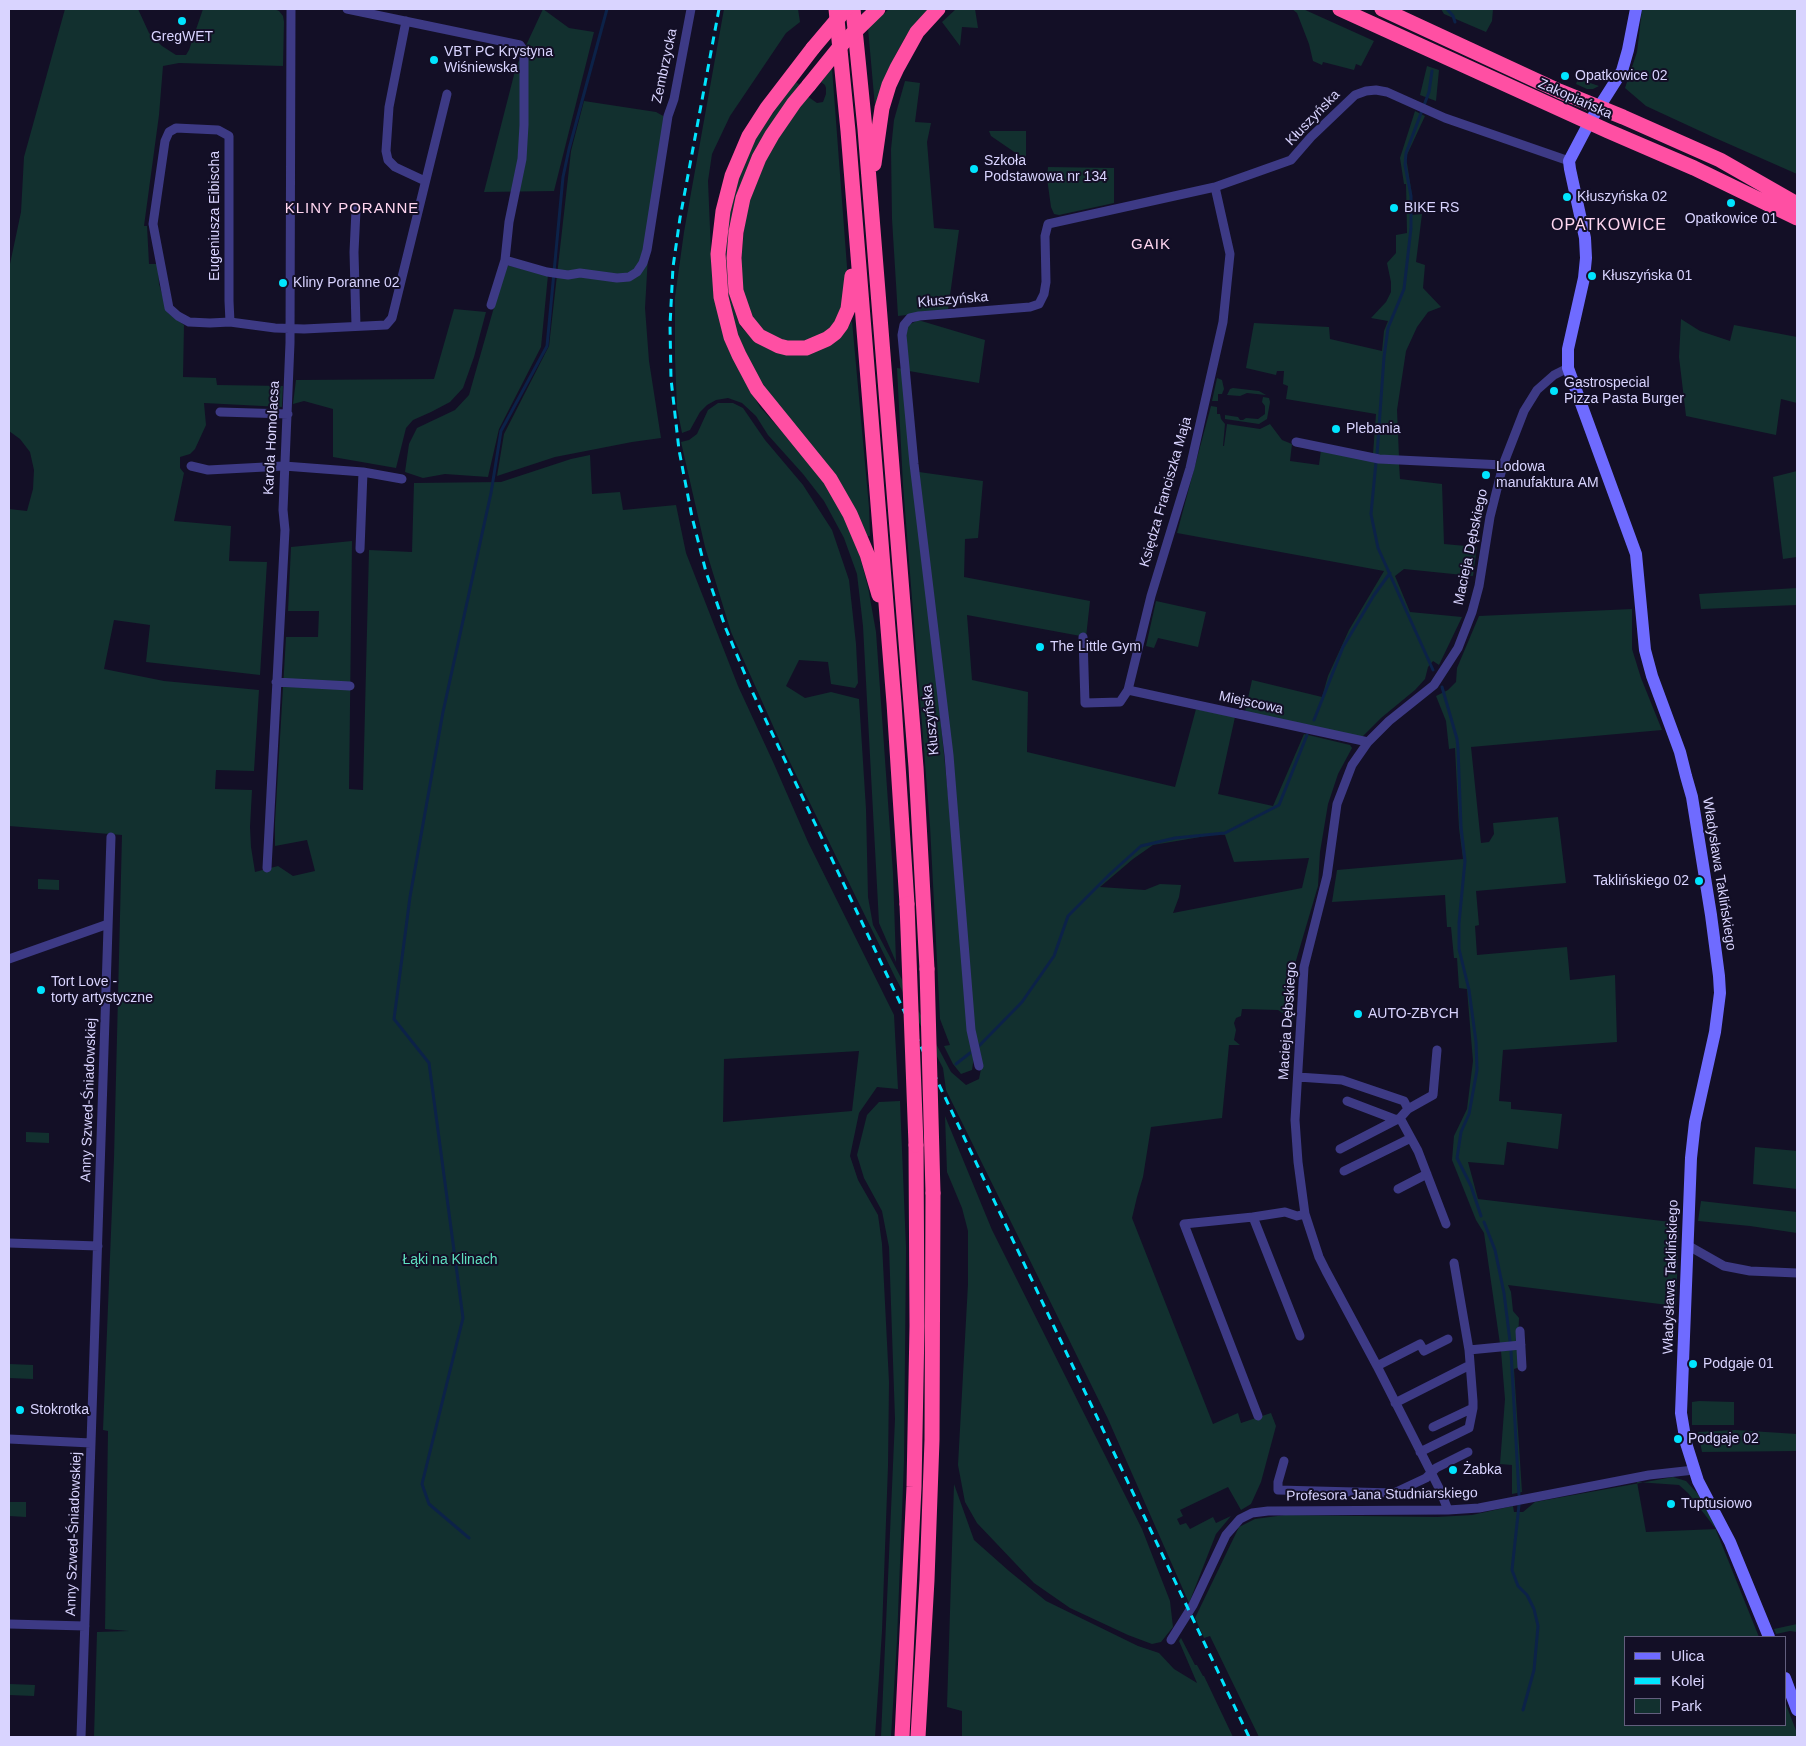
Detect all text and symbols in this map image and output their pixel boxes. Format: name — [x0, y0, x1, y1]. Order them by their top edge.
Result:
marker: GregWET — [176, 15, 188, 27]
street label: Zembrzycka — [649, 27, 681, 105]
place label: GregWET — [151, 29, 213, 45]
place label: VBT PC Krystyna Wiśniewska — [444, 44, 553, 76]
marker: VBT PC Krystyna Wiśniewska — [428, 54, 440, 66]
place label: Opatkowice 02 — [1575, 68, 1668, 84]
marker: Opatkowice 02 — [1559, 70, 1571, 82]
street label: Zakopiańska — [1535, 75, 1615, 123]
street label: Kłuszyńska — [1282, 87, 1344, 149]
street label: Eugeniusza Eibischa — [207, 151, 223, 281]
place label: Szkoła Podstawowa nr 134 — [984, 153, 1107, 186]
marker: Szkoła Podstawowa nr 134 — [968, 163, 980, 175]
place label: Kłuszyńska 02 — [1577, 189, 1667, 205]
marker: Kłuszyńska 02 — [1561, 191, 1573, 203]
marker: Opatkowice 01 — [1725, 197, 1737, 209]
district label: KLINY PORANNE — [283, 200, 421, 218]
place label: BIKE RS — [1404, 200, 1459, 216]
marker: BIKE RS — [1388, 202, 1400, 214]
place label: Opatkowice 01 — [1685, 211, 1777, 227]
district label: OPATKOWICE — [1550, 216, 1668, 236]
district label: GAIK — [1131, 236, 1171, 254]
place label: Kłuszyńska 01 — [1602, 268, 1692, 284]
marker: Kłuszyńska 01 — [1586, 270, 1598, 282]
place label: Kliny Poranne 02 — [293, 275, 400, 291]
marker: Kliny Poranne 02 — [277, 277, 289, 289]
street label: Kłuszyńska — [917, 289, 989, 311]
place label: Gastrospecial Pizza Pasta Burger — [1564, 375, 1684, 408]
street label: Karola Homolacsa — [261, 380, 283, 496]
marker: Gastrospecial Pizza Pasta Burger — [1548, 385, 1560, 397]
street label: Księdza Franciszka Maja — [1136, 415, 1196, 569]
place label: Plebania — [1346, 421, 1400, 437]
marker: Plebania — [1330, 423, 1342, 435]
place label: Lodowa manufaktura AM — [1496, 459, 1599, 492]
marker: Lodowa manufaktura AM — [1480, 469, 1492, 481]
street label: Macieja Dębskiego — [1450, 487, 1492, 607]
place label: The Little Gym — [1050, 639, 1141, 655]
marker: The Little Gym — [1034, 641, 1046, 653]
street label: Kłuszyńska — [919, 684, 943, 756]
street label: Miejscowa — [1217, 688, 1285, 718]
street label: Władysława Taklińskiego — [1699, 796, 1739, 952]
place label: Taklińskiego 02 — [1593, 873, 1689, 889]
marker: Taklińskiego 02 — [1693, 875, 1705, 887]
street label: Macieja Dębskiego — [1275, 961, 1301, 1081]
place label: Tort Love - torty artystyczne — [51, 974, 153, 1006]
marker: Tort Love - torty artystyczne — [35, 984, 47, 996]
place label: AUTO-ZBYCH — [1368, 1006, 1459, 1022]
marker: AUTO-ZBYCH — [1352, 1008, 1364, 1020]
street label: Anny Szwed-Śniadowskiej — [78, 1018, 100, 1182]
street label: Władysława Taklińskiego — [1660, 1199, 1682, 1355]
park label: Łąki na Klinach — [403, 1252, 497, 1268]
place label: Podgaje 01 — [1703, 1356, 1774, 1372]
marker: Podgaje 01 — [1687, 1358, 1699, 1370]
place label: Stokrotka — [30, 1402, 89, 1418]
marker: Stokrotka — [14, 1404, 26, 1416]
place label: Podgaje 02 — [1688, 1431, 1759, 1447]
marker: Podgaje 02 — [1672, 1433, 1684, 1445]
street label: Anny Szwed-Śniadowskiej — [63, 1452, 85, 1616]
place label: Żabka — [1463, 1462, 1502, 1478]
marker: Żabka — [1447, 1464, 1459, 1476]
street label: Profesora Jana Studniarskiego — [1286, 1485, 1478, 1505]
place label: Tuptusiowo — [1681, 1496, 1752, 1512]
marker: Tuptusiowo — [1665, 1498, 1677, 1510]
legend — [1624, 1636, 1786, 1726]
text: Ulica — [1671, 1647, 1704, 1664]
text: Kolej — [1671, 1672, 1704, 1689]
text: Park — [1671, 1697, 1702, 1714]

